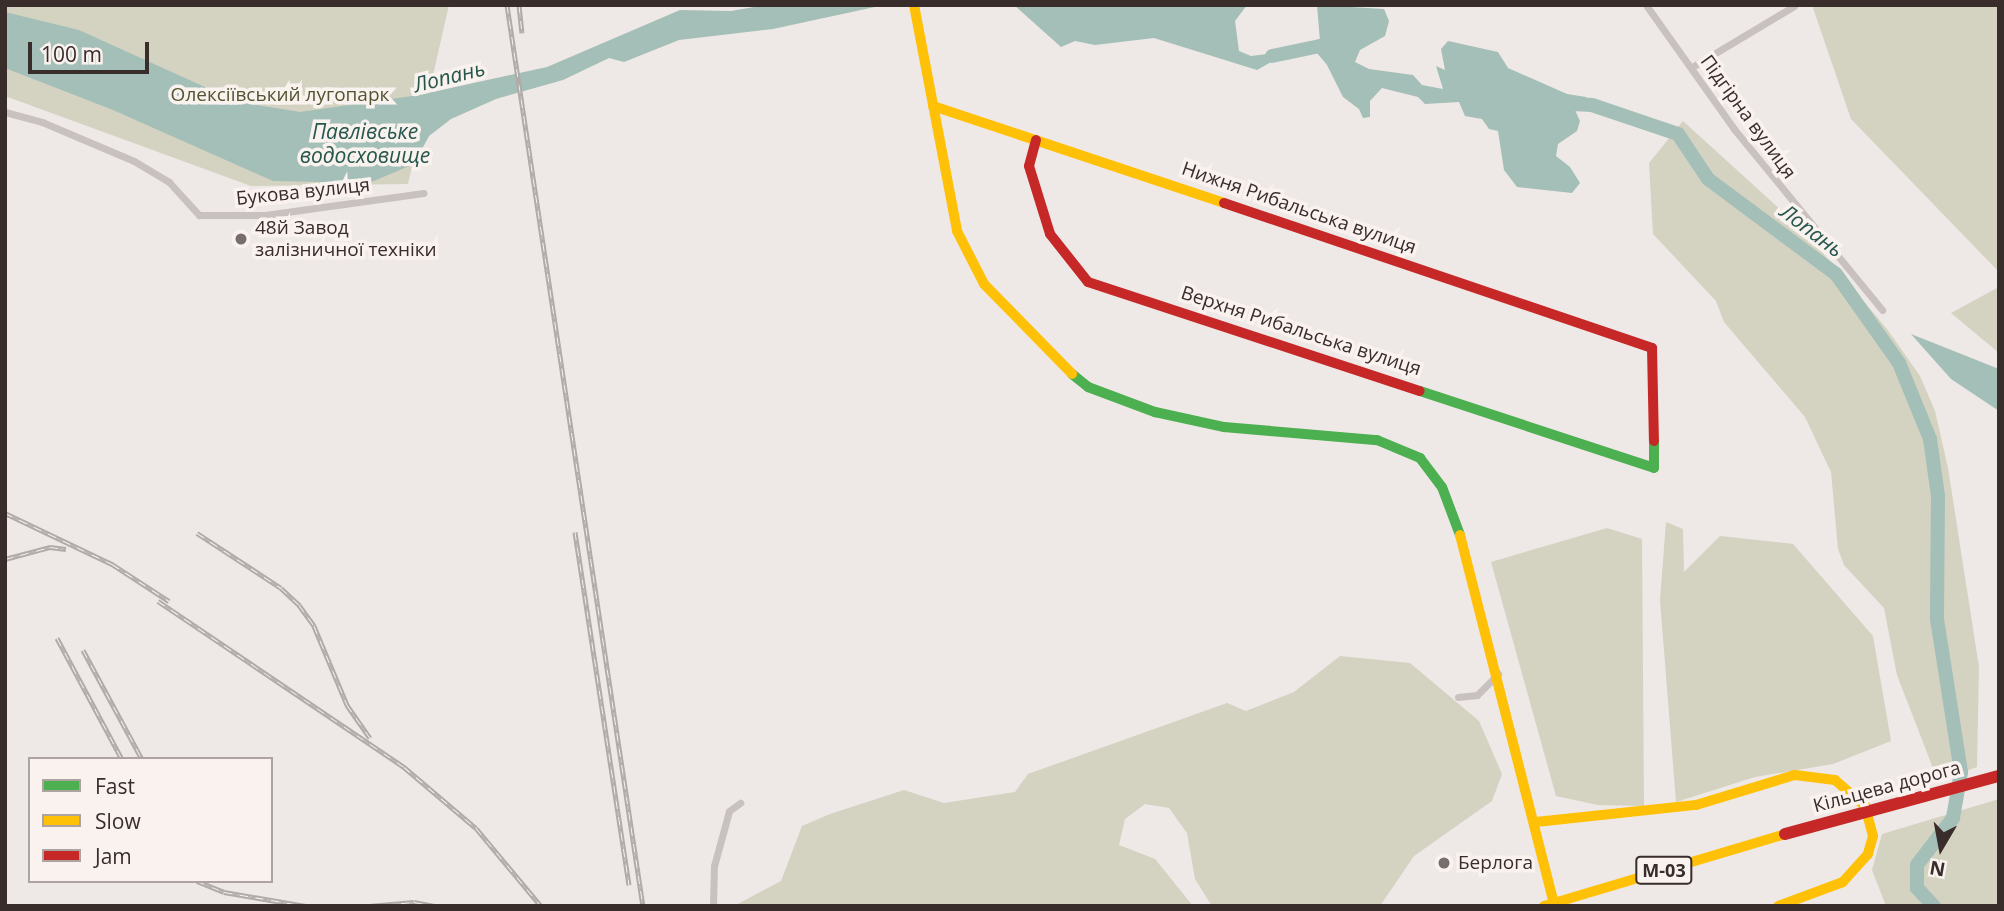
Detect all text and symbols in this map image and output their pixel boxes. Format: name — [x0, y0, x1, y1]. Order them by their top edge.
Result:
scale bar — [32, 28, 152, 72]
text: 100 m — [41, 40, 102, 68]
street label: Підгірна вулиця — [1695, 51, 1801, 183]
water label: Лопань — [411, 55, 487, 97]
park label: Олексіївський лугопарк — [171, 84, 389, 106]
water label: Павлівське водосховище — [300, 118, 430, 168]
street label: Нижня Рибальська вулиця — [1179, 157, 1419, 259]
street label: Букова вулиця — [235, 174, 371, 210]
water label: Лопань — [1775, 198, 1849, 262]
place label: 48й Завод залізничної техніки — [255, 217, 437, 261]
marker: 48й Завод залізничної техніки — [233, 231, 249, 247]
street label: Верхня Рибальська вулиця — [1178, 281, 1424, 381]
street label: Кільцева дорога — [1811, 756, 1963, 818]
legend — [28, 757, 273, 883]
text: Fast — [95, 772, 135, 800]
text: Slow — [95, 807, 141, 835]
north arrow — [1906, 813, 1976, 883]
text: Jam — [95, 842, 132, 870]
place label: Берлога — [1458, 852, 1533, 874]
marker: Берлога — [1436, 855, 1452, 871]
text: N — [1927, 855, 1947, 883]
road number: М-03 — [1634, 856, 1694, 884]

